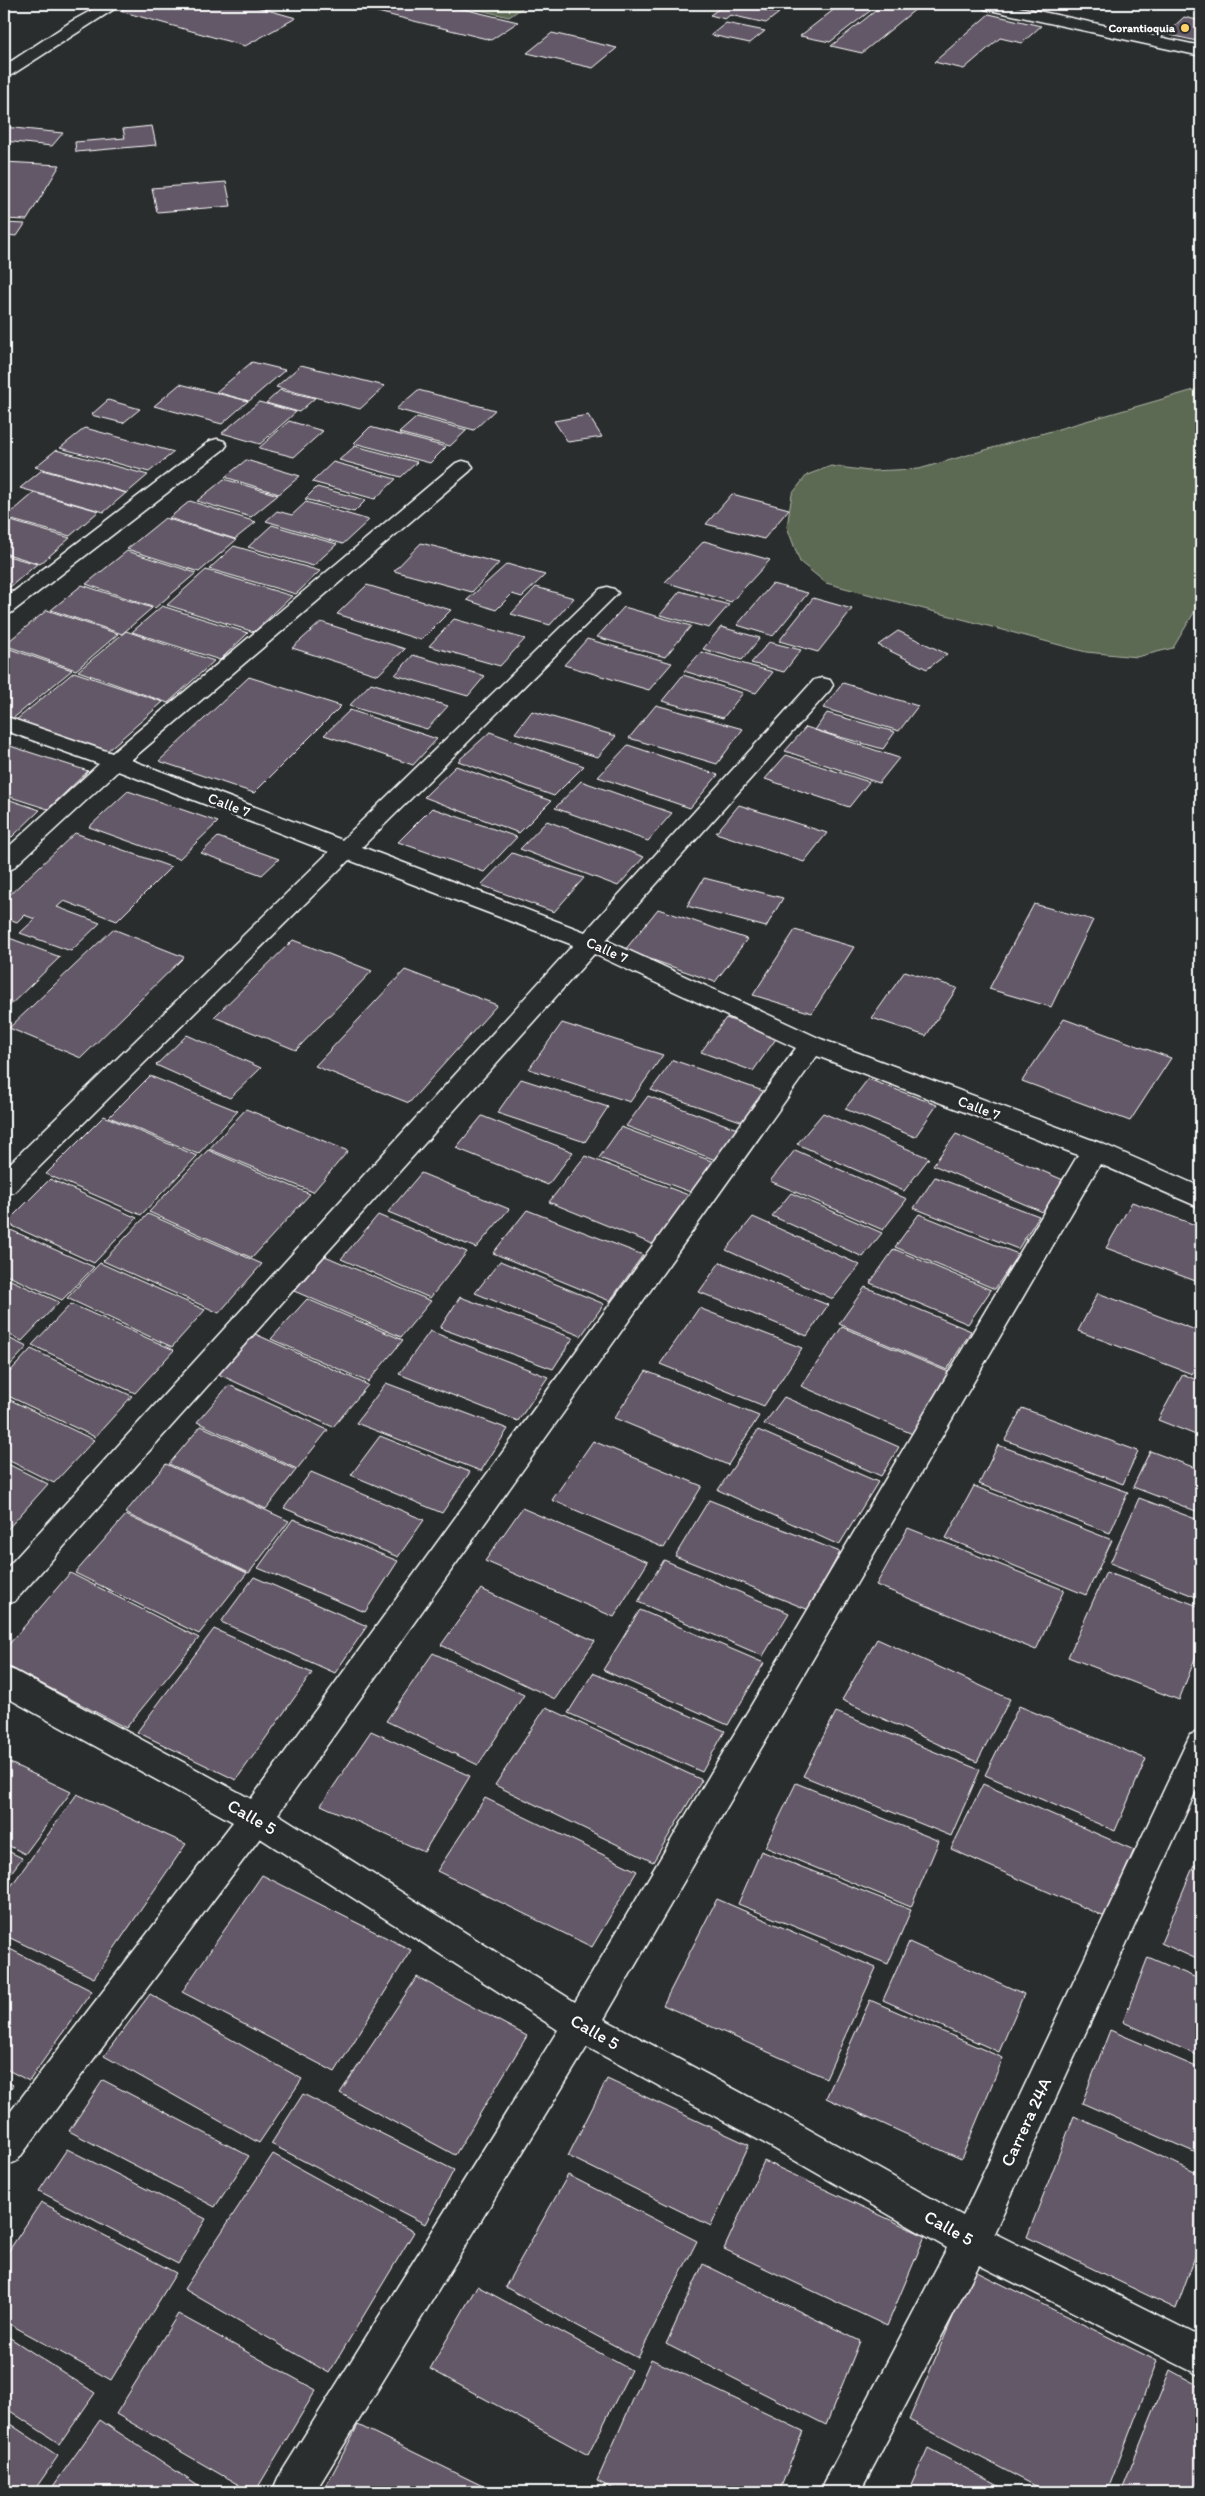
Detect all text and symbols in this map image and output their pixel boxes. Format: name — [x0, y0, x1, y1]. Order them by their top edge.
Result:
place label: Corantioquia — [1108, 21, 1176, 36]
marker: Corantioquia — [1179, 22, 1191, 34]
street label: Calle 7 — [205, 789, 253, 821]
street label: Calle 7 — [583, 933, 631, 967]
street label: Calle 7 — [955, 1092, 1003, 1124]
street label: Calle 5 — [223, 1794, 281, 1840]
street label: Calle 5 — [566, 2009, 624, 2055]
street label: Carrera 24A — [996, 2074, 1056, 2170]
street label: Calle 5 — [920, 2205, 978, 2251]

